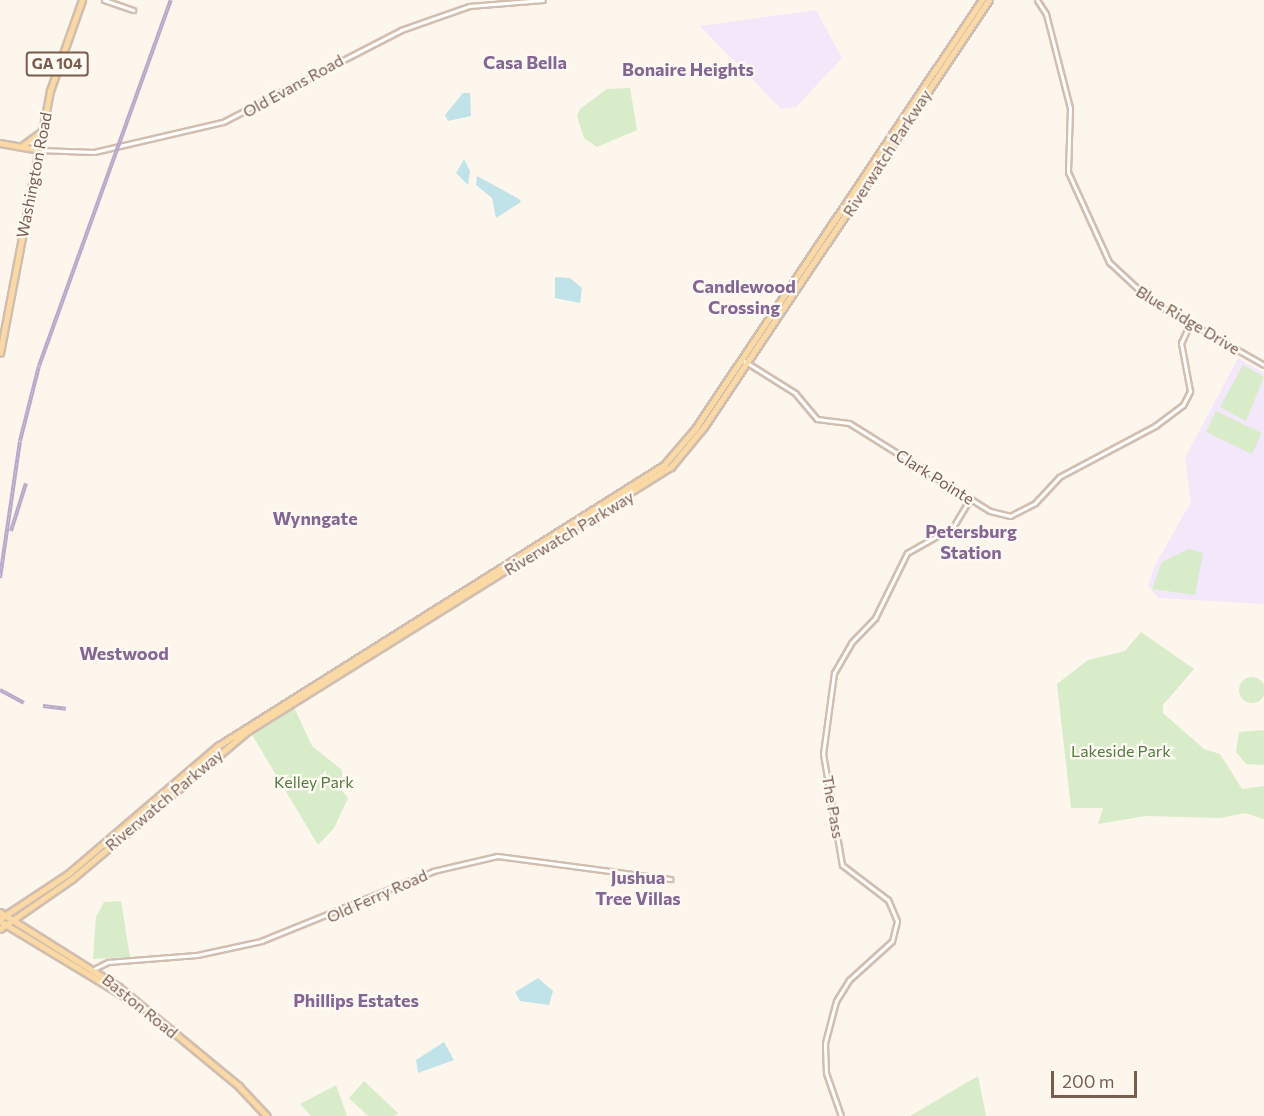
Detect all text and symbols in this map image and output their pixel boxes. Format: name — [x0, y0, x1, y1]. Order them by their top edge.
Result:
street label: Old Evans Road — [239, 50, 347, 122]
district label: Casa Bella — [483, 51, 567, 73]
road number: GA 104 — [26, 52, 88, 76]
district label: Bonaire Heights — [622, 58, 754, 80]
street label: Riverwatch Parkway — [839, 86, 935, 220]
street label: Washington Road — [12, 110, 56, 240]
district label: Candlewood Crossing — [692, 276, 796, 318]
street label: Blue Ridge Drive — [1133, 281, 1243, 359]
street label: Clark Pointe — [892, 445, 978, 509]
street label: Riverwatch Parkway — [501, 487, 637, 579]
district label: Wynngate — [272, 507, 358, 529]
district label: Petersburg Station — [925, 521, 1017, 564]
district label: Westwood — [79, 642, 169, 664]
park label: Lakeside Park — [1071, 741, 1171, 761]
street label: Riverwatch Parkway — [101, 745, 227, 855]
park label: Kelley Park — [274, 772, 354, 792]
street label: The Pass — [818, 774, 848, 840]
street label: Old Ferry Road — [324, 865, 430, 927]
district label: Jushua Tree Villas — [595, 867, 681, 910]
street label: Baston Road — [98, 970, 182, 1042]
district label: Phillips Estates — [293, 989, 419, 1011]
scale bar — [1054, 1059, 1140, 1097]
text: 200 m — [1062, 1070, 1115, 1092]

